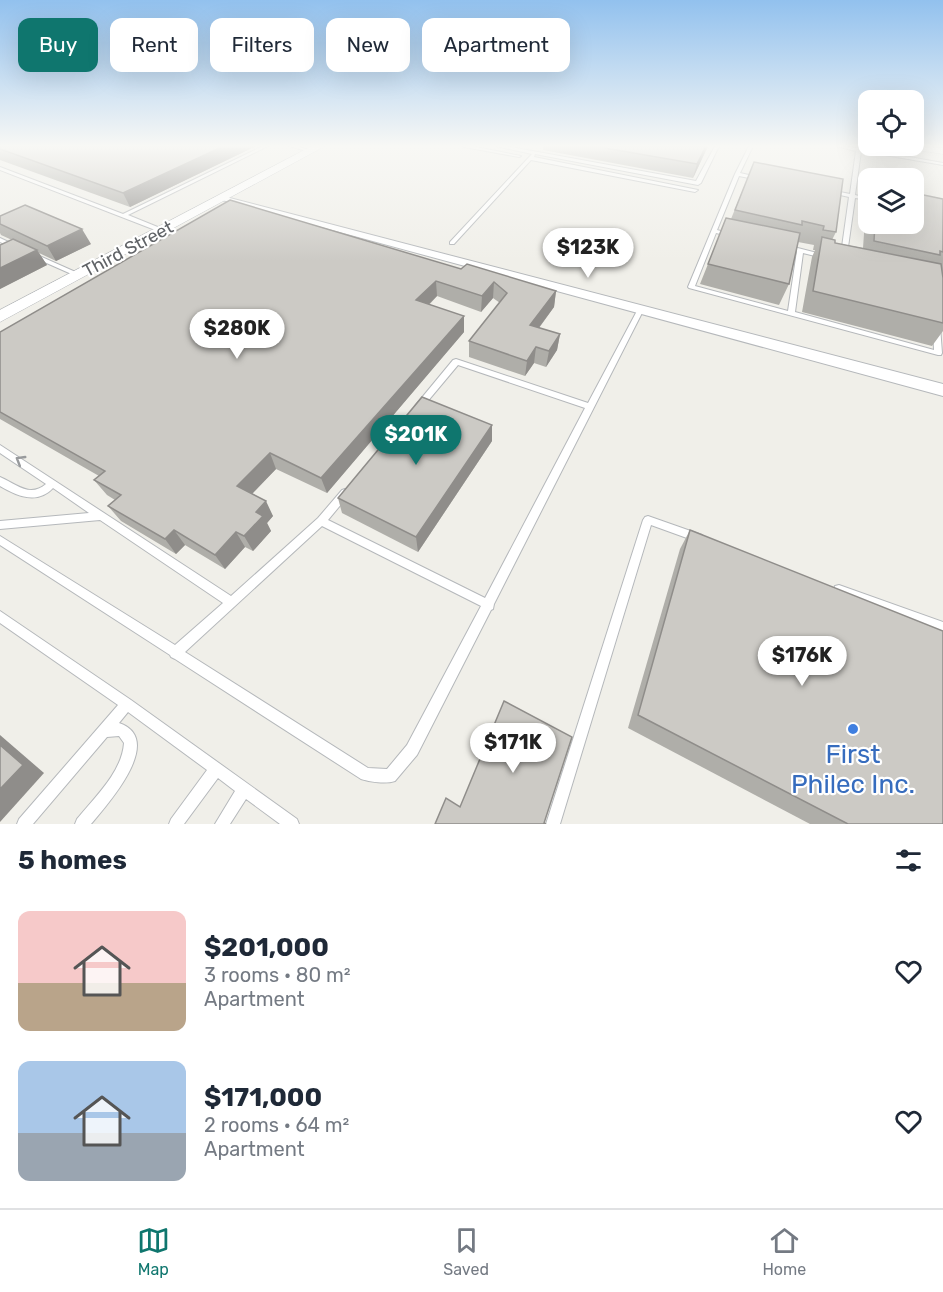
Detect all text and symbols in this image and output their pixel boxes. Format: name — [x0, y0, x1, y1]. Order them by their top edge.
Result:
chip: Buy — [18, 18, 98, 72]
chip: Rent — [110, 18, 198, 72]
chip: Filters — [210, 18, 314, 72]
chip: New — [326, 18, 410, 72]
chip: Apartment — [422, 18, 570, 72]
map controls — [858, 90, 924, 234]
button: locate — [858, 90, 924, 156]
button: layers — [858, 168, 924, 234]
street label: Third Street — [79, 216, 177, 282]
pin: $123K — [546, 228, 630, 279]
text: $123K — [557, 235, 619, 259]
pin: $280K — [195, 309, 279, 360]
text: $280K — [204, 316, 270, 340]
pin: $201K — [374, 415, 458, 466]
text: $201K — [384, 422, 448, 446]
one-way arrow — [16, 456, 26, 468]
pin: $176K — [760, 636, 844, 687]
text: $176K — [772, 643, 832, 667]
marker: First Philec Inc. — [846, 722, 860, 736]
pin: $171K — [471, 723, 555, 774]
text: $171K — [484, 730, 542, 754]
place label: First Philec Inc. — [791, 739, 915, 800]
icon: filters — [892, 844, 925, 877]
text: 5 homes — [18, 845, 127, 876]
text: $201,000 — [204, 932, 329, 963]
icon: home — [66, 935, 138, 1007]
icon: heart — [892, 955, 925, 988]
text: 3 rooms · 80 m² — [204, 963, 351, 987]
text: Apartment — [204, 987, 305, 1011]
text: $171,000 — [204, 1082, 322, 1113]
icon: home — [66, 1085, 138, 1157]
icon: heart — [892, 1105, 925, 1138]
text: 2 rooms · 64 m² — [204, 1113, 349, 1137]
text: Apartment — [204, 1137, 305, 1161]
tab: Map — [137, 1224, 170, 1279]
tab: Saved — [443, 1224, 489, 1279]
tab: Home — [762, 1224, 806, 1279]

